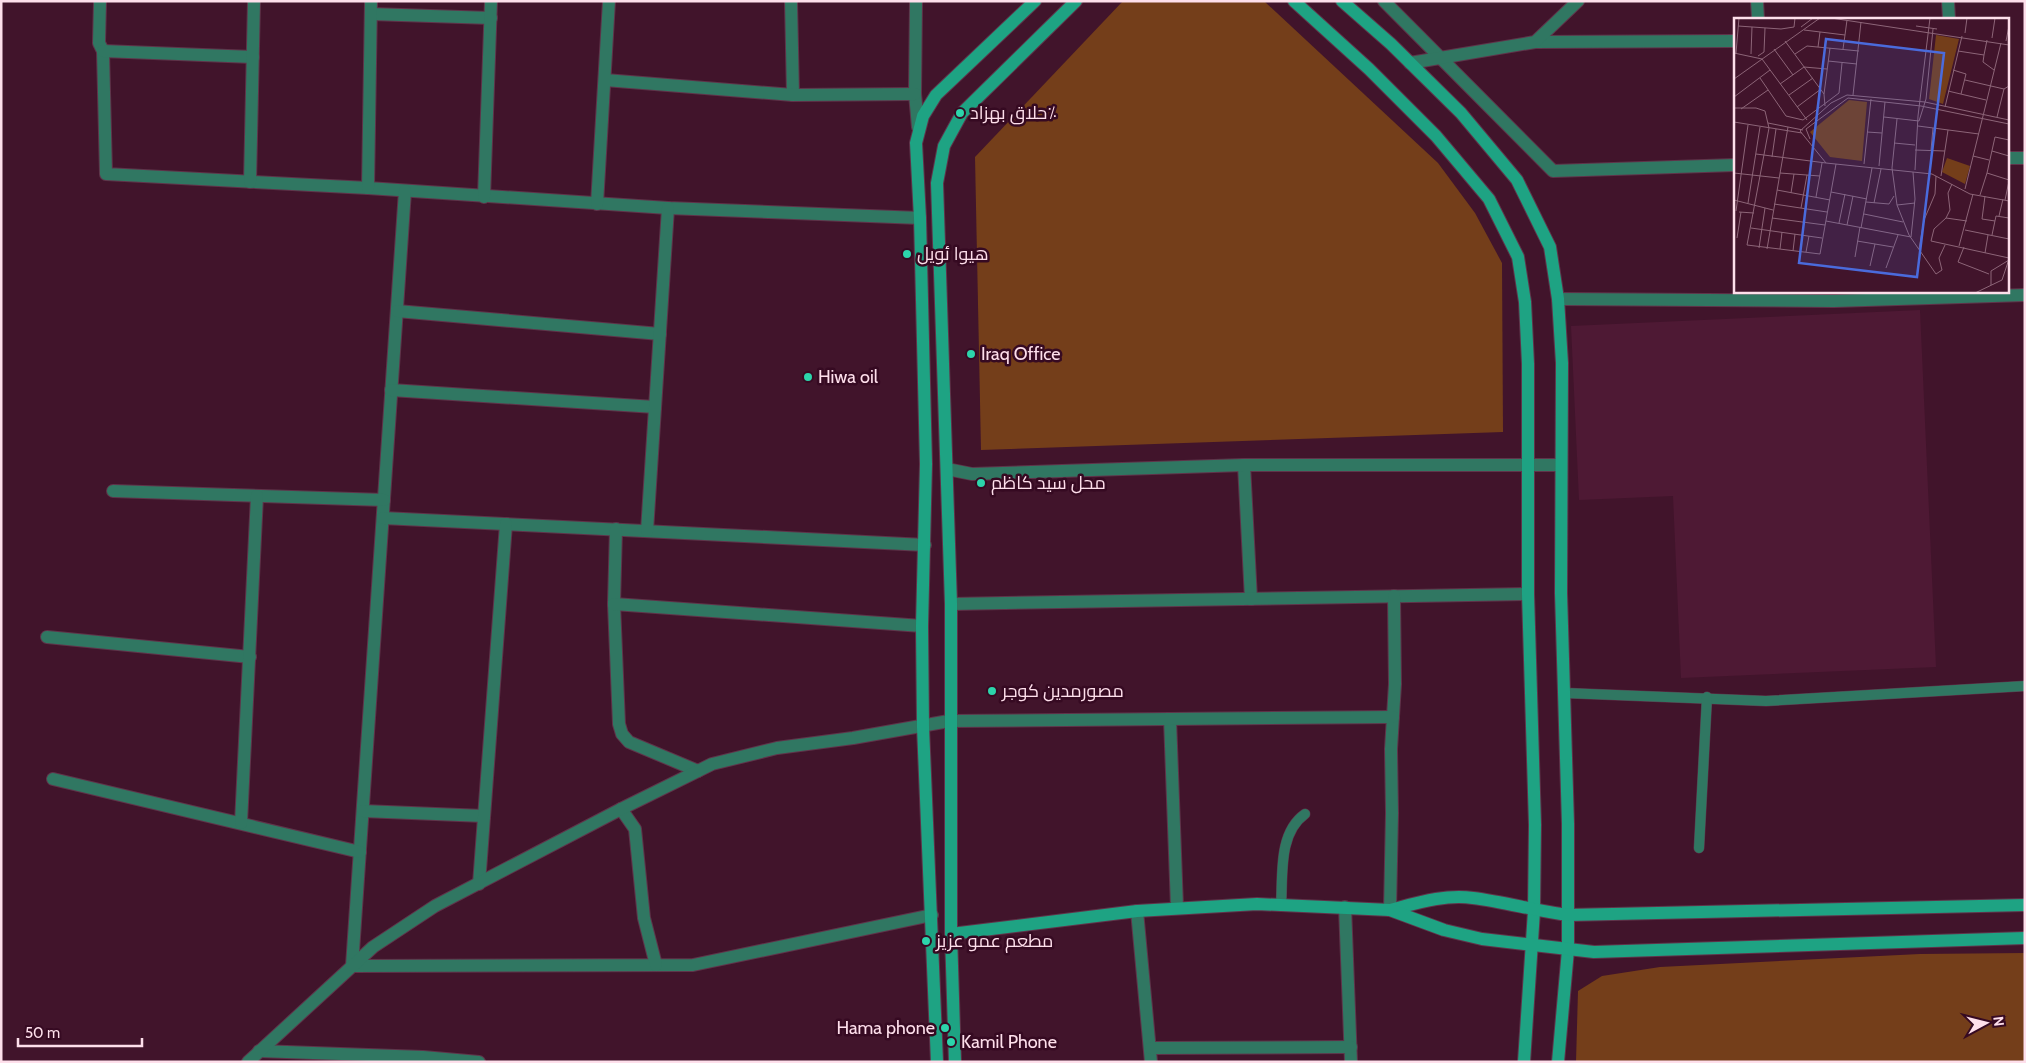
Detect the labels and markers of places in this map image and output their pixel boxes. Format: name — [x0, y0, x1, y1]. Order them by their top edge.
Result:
place label: حلاق بهزاد٪ — [970, 102, 1057, 125]
marker: حلاق بهزاد٪ — [954, 107, 966, 119]
place label: هيوا ئويل — [917, 243, 989, 265]
marker: هيوا ئويل — [901, 248, 913, 260]
place label: Iraq Office — [981, 343, 1060, 365]
marker: Iraq Office — [965, 348, 977, 360]
place label: Hiwa oil — [818, 366, 879, 388]
marker: Hiwa oil — [802, 371, 814, 383]
place label: محل سيد كاظم — [991, 472, 1106, 495]
marker: محل سيد كاظم — [975, 477, 987, 489]
place label: مصورمدین كوجر — [1001, 680, 1124, 702]
marker: مصورمدین كوجر — [986, 685, 998, 697]
place label: مطعم عمو عزيز — [935, 930, 1053, 953]
marker: مطعم عمو عزيز — [920, 935, 932, 947]
place label: Hama phone — [836, 1017, 935, 1039]
marker: Hama phone — [939, 1022, 951, 1034]
place label: Kamil Phone — [961, 1031, 1057, 1053]
marker: Kamil Phone — [945, 1036, 957, 1048]

